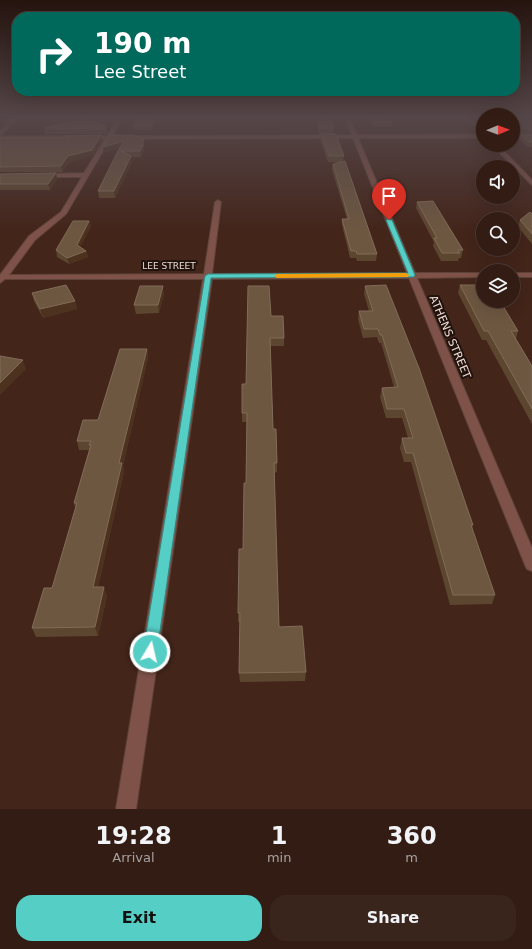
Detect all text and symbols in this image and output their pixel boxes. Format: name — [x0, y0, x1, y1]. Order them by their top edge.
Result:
text: 190 m — [94, 27, 191, 60]
icon: right — [28, 28, 80, 80]
text: Lee Street — [94, 61, 186, 82]
north arrow — [476, 108, 520, 152]
map controls — [476, 108, 520, 308]
button: sound — [476, 160, 520, 204]
pin — [372, 179, 406, 220]
icon: arrive — [378, 185, 400, 207]
button: search — [476, 212, 520, 256]
street label: LEE STREET — [142, 261, 196, 271]
button: layers — [476, 264, 520, 308]
street label: ATHENS STREET — [427, 293, 474, 381]
position arrow — [129, 631, 171, 673]
text: 19:28 — [95, 822, 172, 850]
text: 1 — [271, 822, 287, 850]
text: 360 — [387, 822, 437, 850]
text: Arrival — [112, 850, 155, 865]
text: min — [267, 850, 291, 865]
text: m — [405, 850, 418, 865]
button: Exit — [16, 895, 262, 941]
button: Share — [270, 895, 516, 941]

